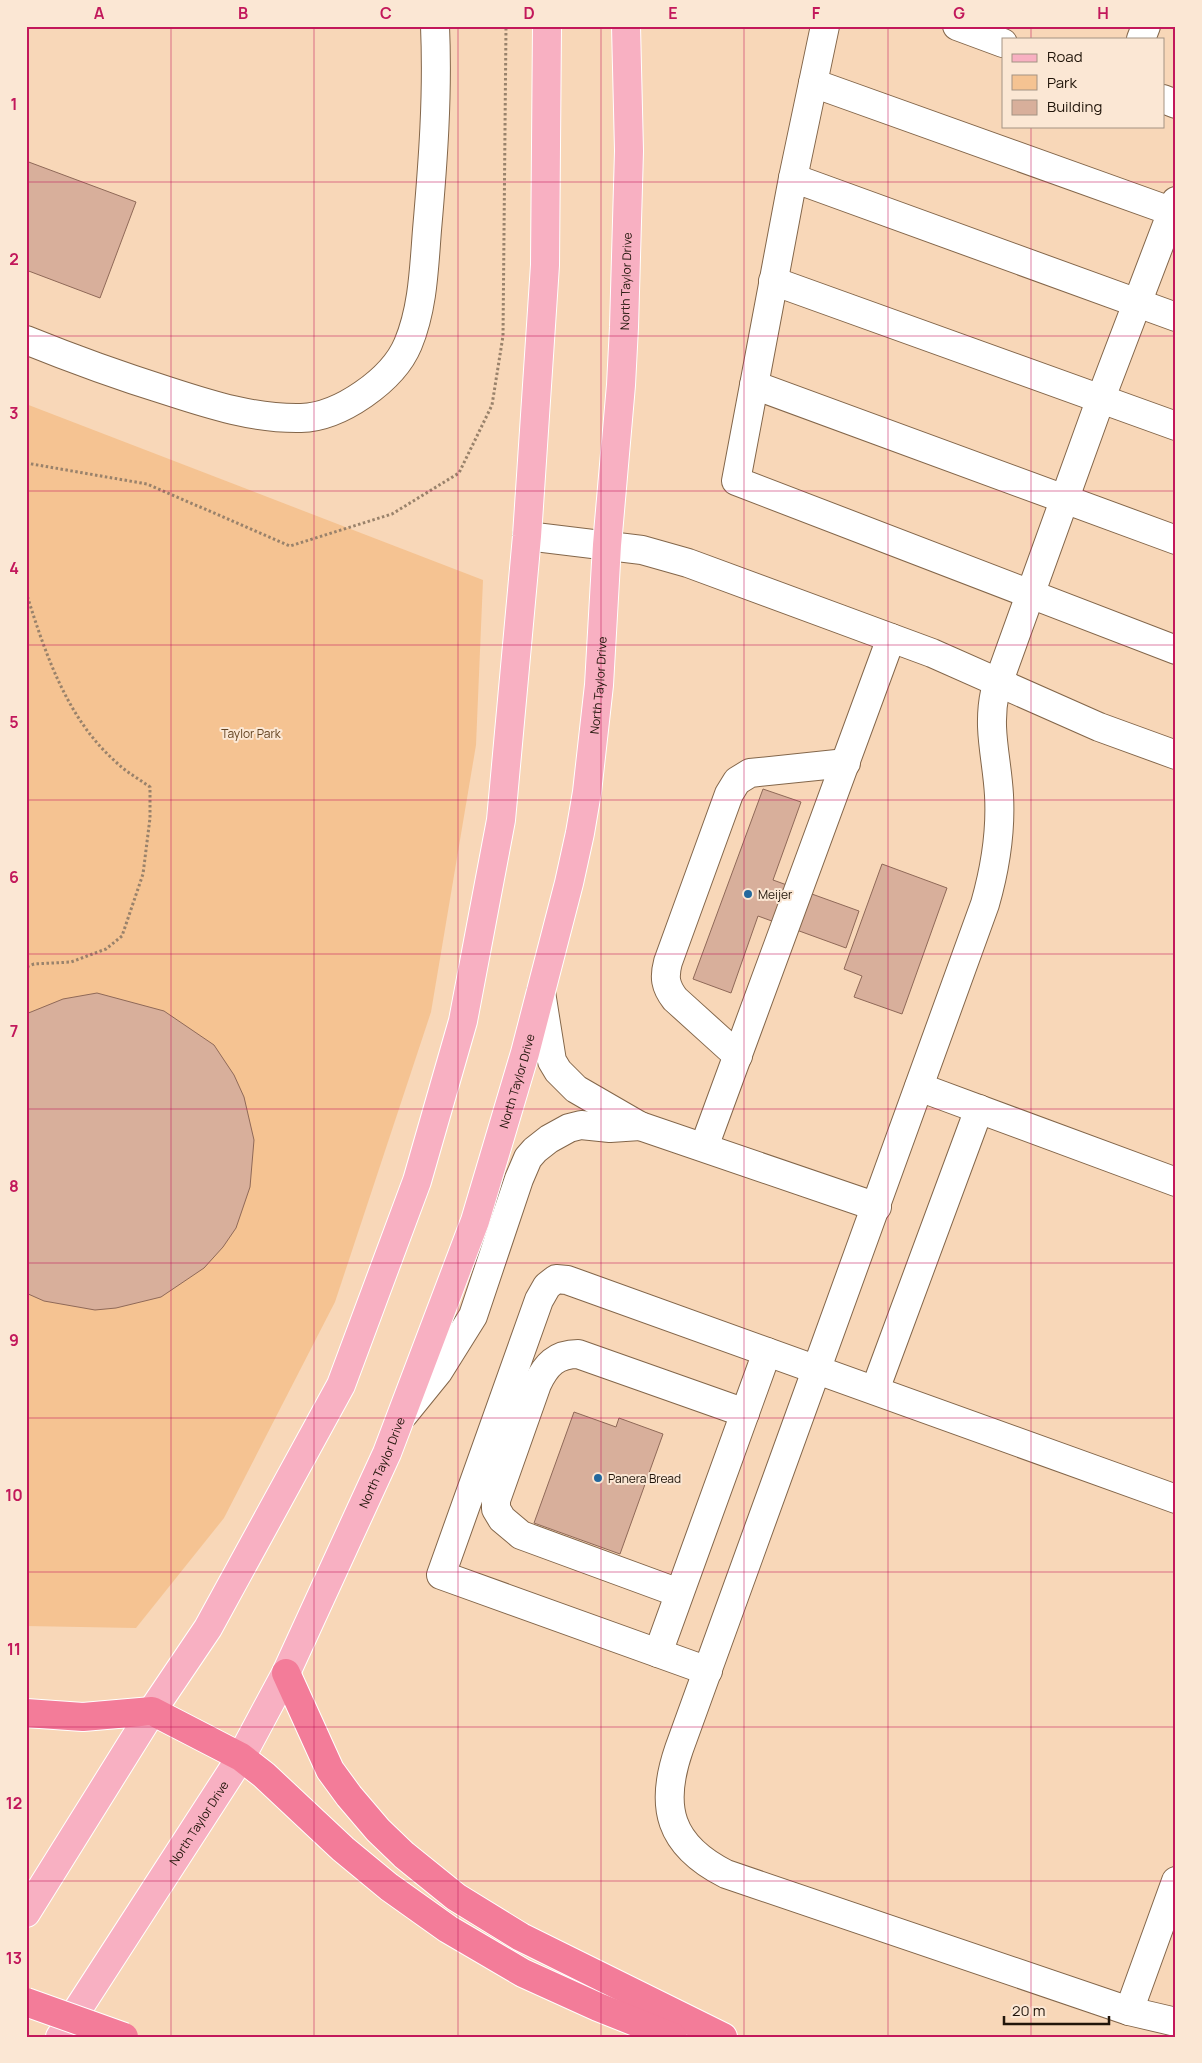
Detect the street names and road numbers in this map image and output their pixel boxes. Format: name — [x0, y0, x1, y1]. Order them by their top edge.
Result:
street label: North Taylor Drive — [615, 232, 635, 330]
street label: North Taylor Drive — [585, 636, 610, 735]
street label: North Taylor Drive — [495, 1032, 538, 1130]
street label: North Taylor Drive — [354, 1414, 408, 1511]
street label: North Taylor Drive — [165, 1777, 232, 1869]

